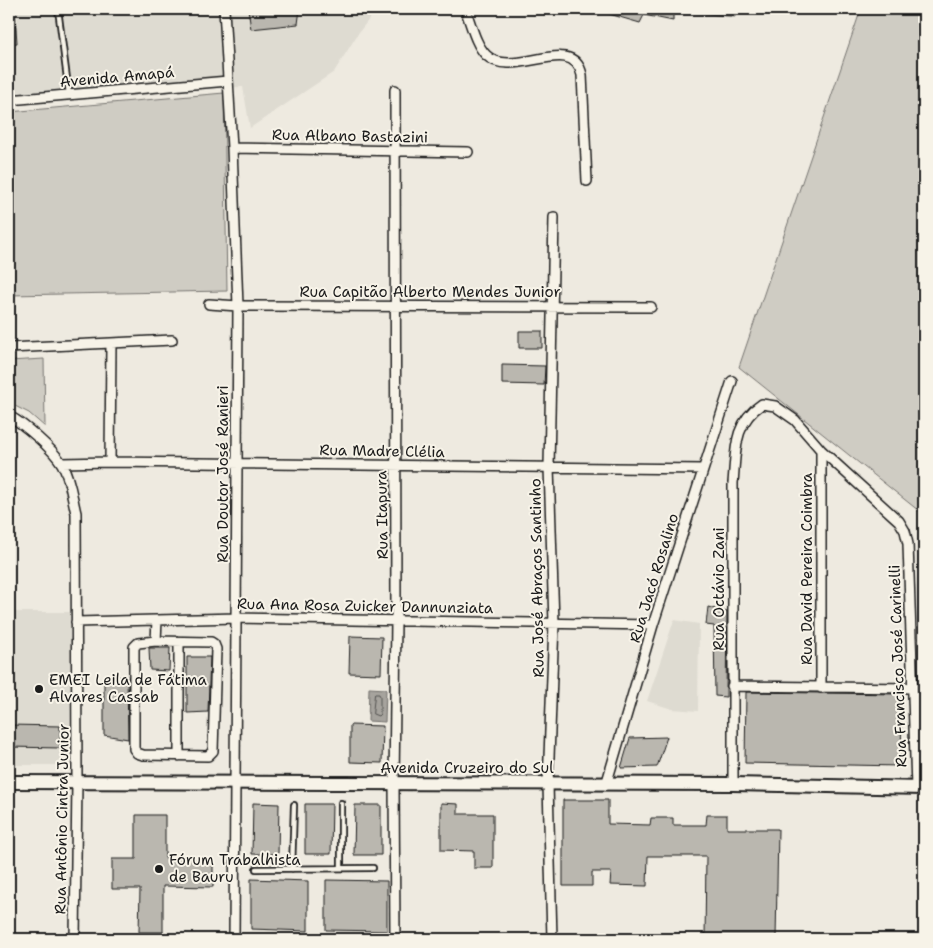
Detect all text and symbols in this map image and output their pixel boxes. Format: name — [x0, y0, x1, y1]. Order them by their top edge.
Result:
street label: Avenida Amapá — [59, 62, 176, 92]
street label: Rua Albano Bastazini — [272, 125, 428, 147]
street label: Rua Capitão Alberto Mendes Junior — [299, 282, 561, 302]
street label: Rua Doutor José Ranieri — [213, 385, 233, 563]
street label: Rua Madre Clélia — [319, 440, 446, 462]
street label: Rua Itapura — [371, 470, 393, 560]
street label: Rua David Pereira Coimbra — [797, 472, 817, 665]
street label: Rua José Abraços Santinho — [525, 478, 549, 678]
street label: Rua Jacó Rosalino — [625, 511, 683, 645]
street label: Rua Octávio Zani — [709, 527, 729, 651]
street label: Rua Francisco José Carinelli — [884, 564, 912, 768]
street label: Rua Ana Rosa Zuicker Dannunziata — [237, 594, 494, 618]
place label: EMEI Leila de Fátima Alvares Cassab — [49, 670, 208, 707]
marker: EMEI Leila de Fátima Alvares Cassab — [33, 683, 45, 695]
street label: Rua Antônio Cintra Junior — [50, 723, 74, 915]
street label: Avenida Cruzeiro do Sul — [380, 758, 554, 778]
place label: Fórum Trabalhista de Bauru — [169, 850, 301, 887]
marker: Fórum Trabalhista de Bauru — [153, 863, 165, 875]

